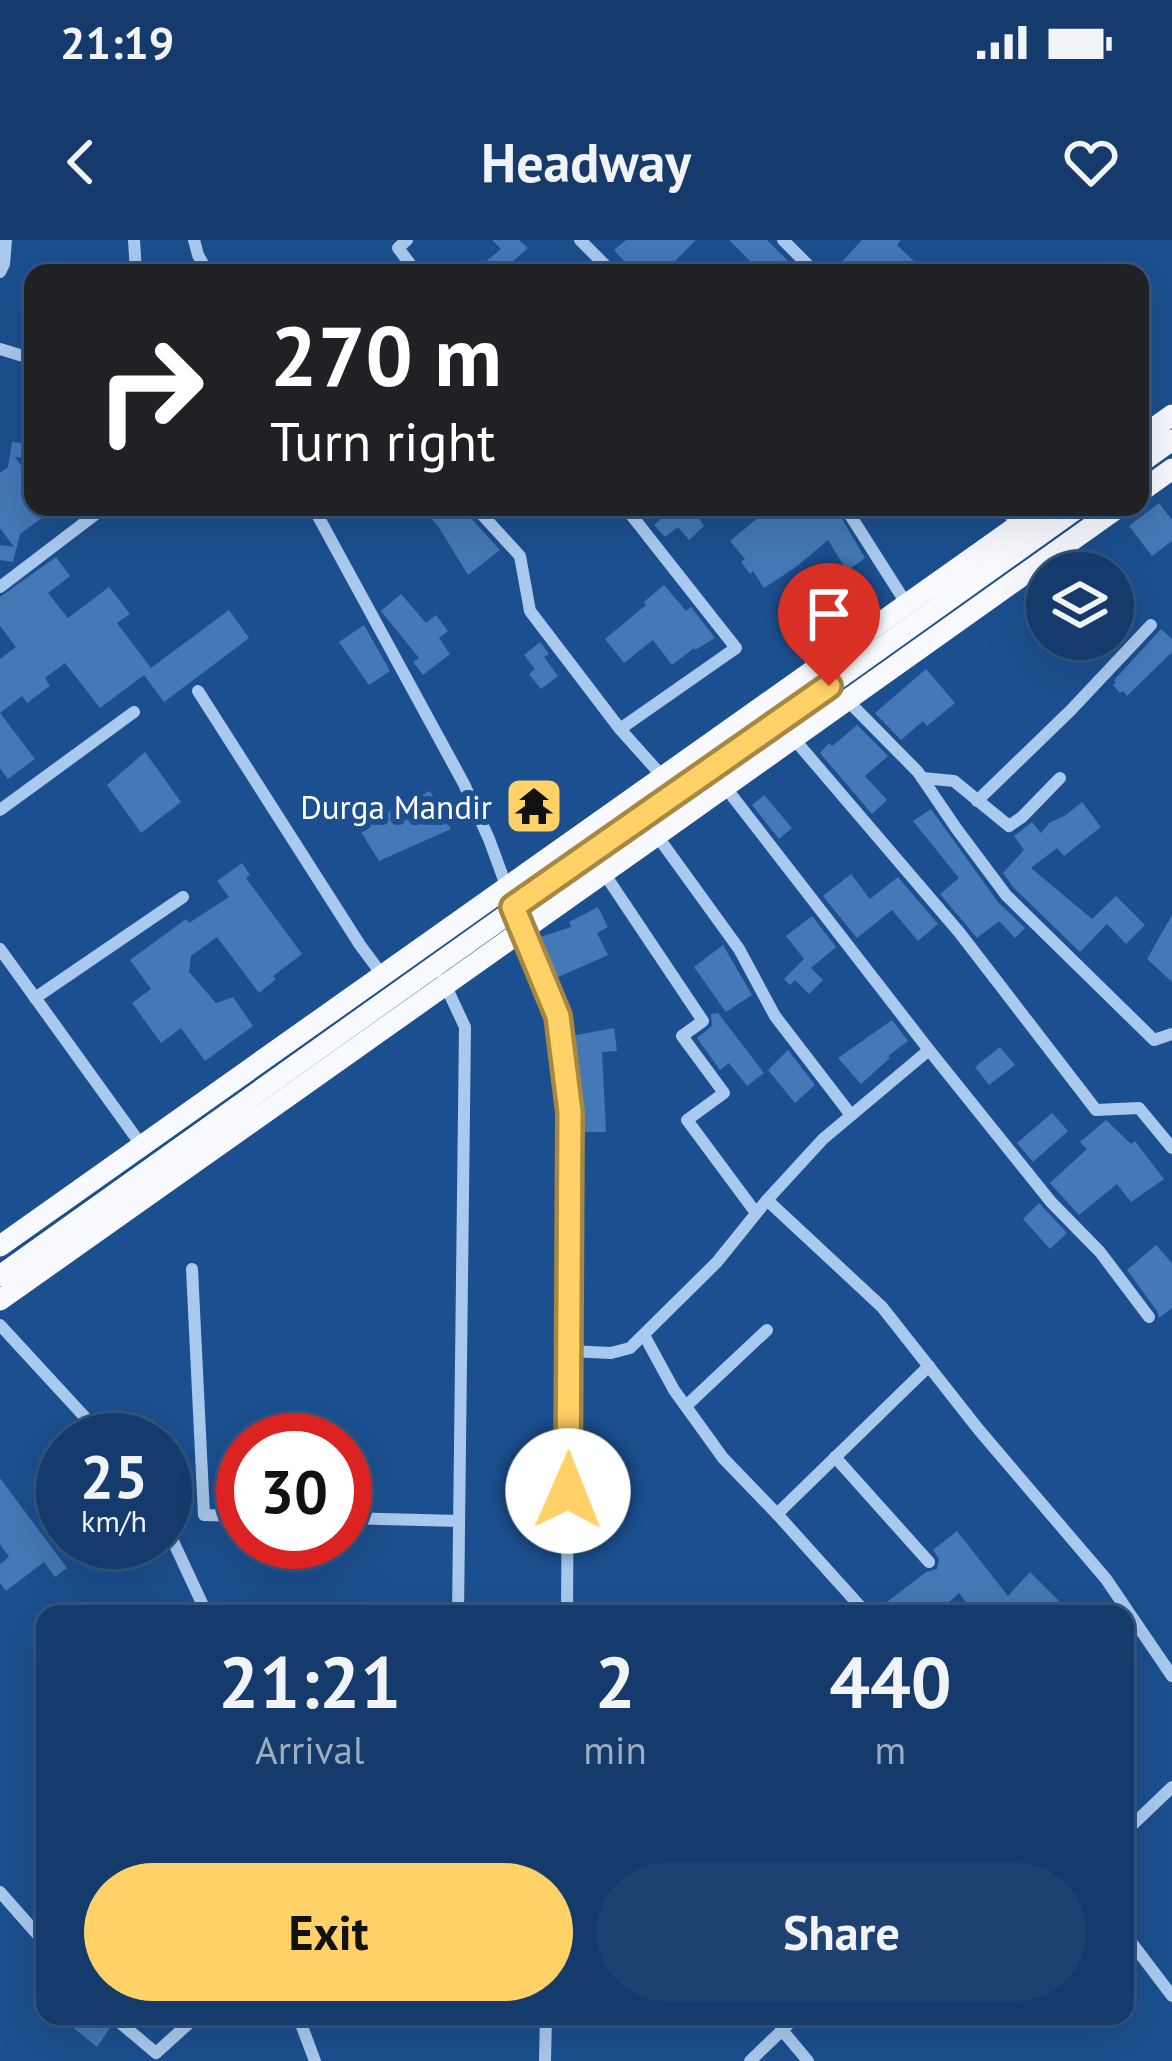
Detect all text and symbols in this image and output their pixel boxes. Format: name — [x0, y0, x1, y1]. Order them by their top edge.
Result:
text: 21:19 — [60, 13, 174, 71]
text: Headway — [481, 127, 691, 197]
icon: back — [48, 129, 114, 195]
icon: heart — [1058, 129, 1124, 195]
text: 270 m — [270, 300, 502, 409]
icon: right — [72, 312, 228, 468]
text: Turn right — [270, 406, 495, 476]
map controls — [1026, 552, 1134, 660]
button: layers — [1026, 552, 1134, 660]
pin — [778, 563, 880, 686]
icon: arrive — [796, 581, 862, 647]
temple icon: Durga Mandir — [503, 775, 565, 837]
place label: Durga Mandir — [300, 785, 492, 828]
speed limit sign: 30 — [216, 1413, 372, 1569]
position arrow — [505, 1428, 631, 1554]
text: 25 — [80, 1437, 148, 1515]
text: km/h — [81, 1501, 147, 1540]
text: 21:21 — [218, 1635, 401, 1728]
text: 2 — [595, 1635, 636, 1728]
text: 440 — [829, 1635, 952, 1728]
text: Arrival — [255, 1724, 364, 1775]
text: min — [583, 1724, 647, 1775]
text: m — [875, 1724, 906, 1775]
button: Exit — [84, 1863, 573, 2001]
button: Share — [597, 1863, 1086, 2001]

